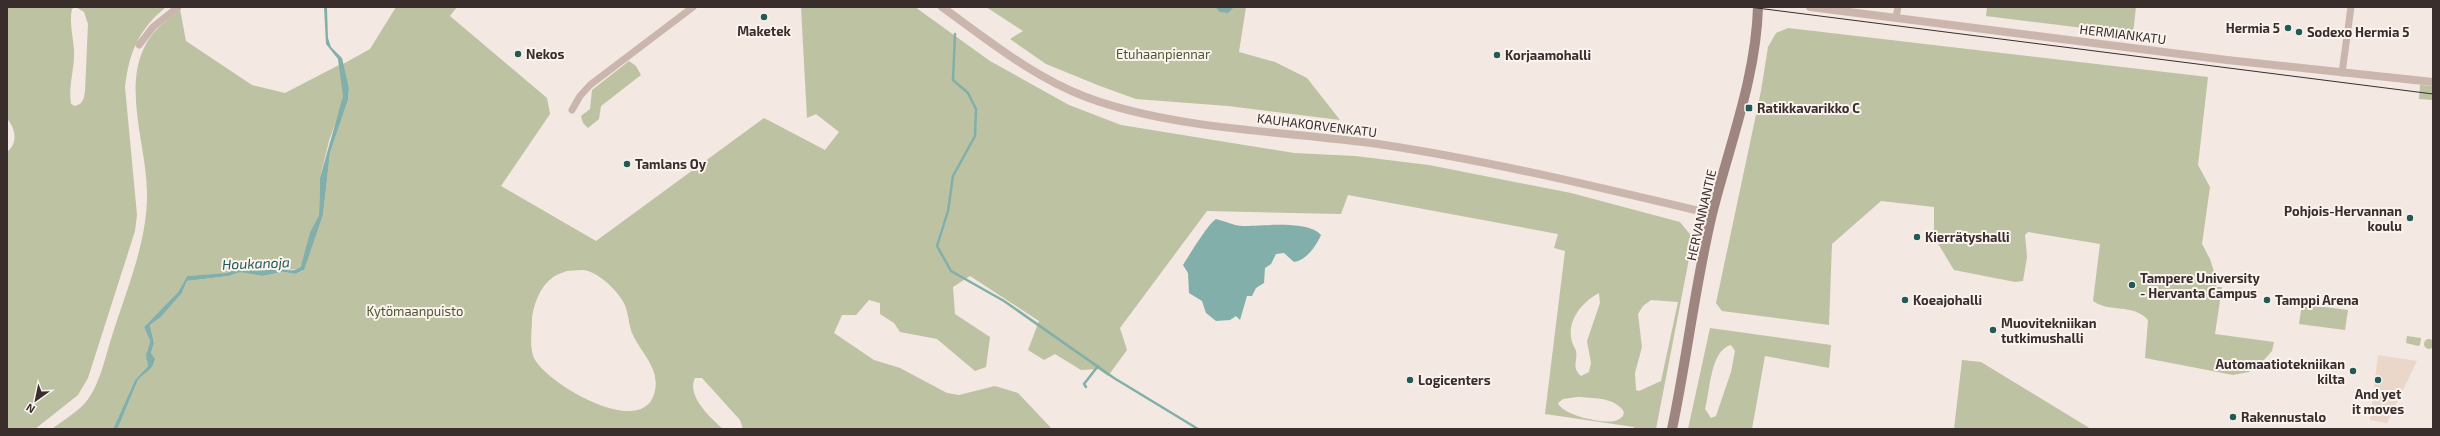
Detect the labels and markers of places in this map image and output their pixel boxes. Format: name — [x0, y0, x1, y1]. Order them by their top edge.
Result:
marker: Maketek — [759, 12, 769, 22]
place label: Hermia 5 — [2226, 20, 2280, 36]
place label: Maketek — [737, 23, 792, 39]
marker: Hermia 5 — [2283, 23, 2293, 33]
place label: Sodexo Hermia 5 — [2307, 24, 2409, 40]
marker: Sodexo Hermia 5 — [2294, 27, 2304, 37]
place label: Nekos — [526, 46, 564, 62]
place label: Korjaamohalli — [1505, 47, 1591, 63]
marker: Nekos — [513, 49, 523, 59]
marker: Korjaamohalli — [1492, 50, 1502, 60]
place label: Ratikkavarikko C — [1757, 100, 1860, 116]
marker: Ratikkavarikko C — [1744, 103, 1754, 113]
place label: Tamlans Oy — [635, 156, 707, 172]
marker: Tamlans Oy — [622, 159, 632, 169]
place label: Pohjois-Hervannan koulu — [2284, 203, 2402, 234]
marker: Pohjois-Hervannan koulu — [2405, 213, 2415, 223]
place label: Kierrätyshalli — [1925, 229, 2010, 245]
marker: Kierrätyshalli — [1912, 232, 1922, 242]
place label: Tampere University - Hervanta Campus — [2140, 270, 2261, 301]
marker: Tampere University - Hervanta Campus — [2127, 280, 2137, 290]
place label: Koeajohalli — [1913, 292, 1982, 308]
place label: Tamppi Arena — [2275, 292, 2359, 308]
marker: Koeajohalli — [1900, 295, 1910, 305]
marker: Tamppi Arena — [2262, 295, 2272, 305]
place label: Muovitekniikan tutkimushalli — [2001, 315, 2097, 346]
marker: Muovitekniikan tutkimushalli — [1988, 325, 1998, 335]
place label: Automaatiotekniikan kilta — [2216, 356, 2345, 387]
marker: Automaatiotekniikan kilta — [2348, 366, 2358, 376]
place label: Logicenters — [1418, 372, 1491, 388]
marker: Logicenters — [1405, 375, 1415, 385]
marker: And yet it moves — [2373, 375, 2383, 385]
place label: And yet it moves — [2352, 386, 2404, 417]
place label: Rakennustalo — [2241, 409, 2326, 425]
marker: Rakennustalo — [2228, 412, 2238, 422]

